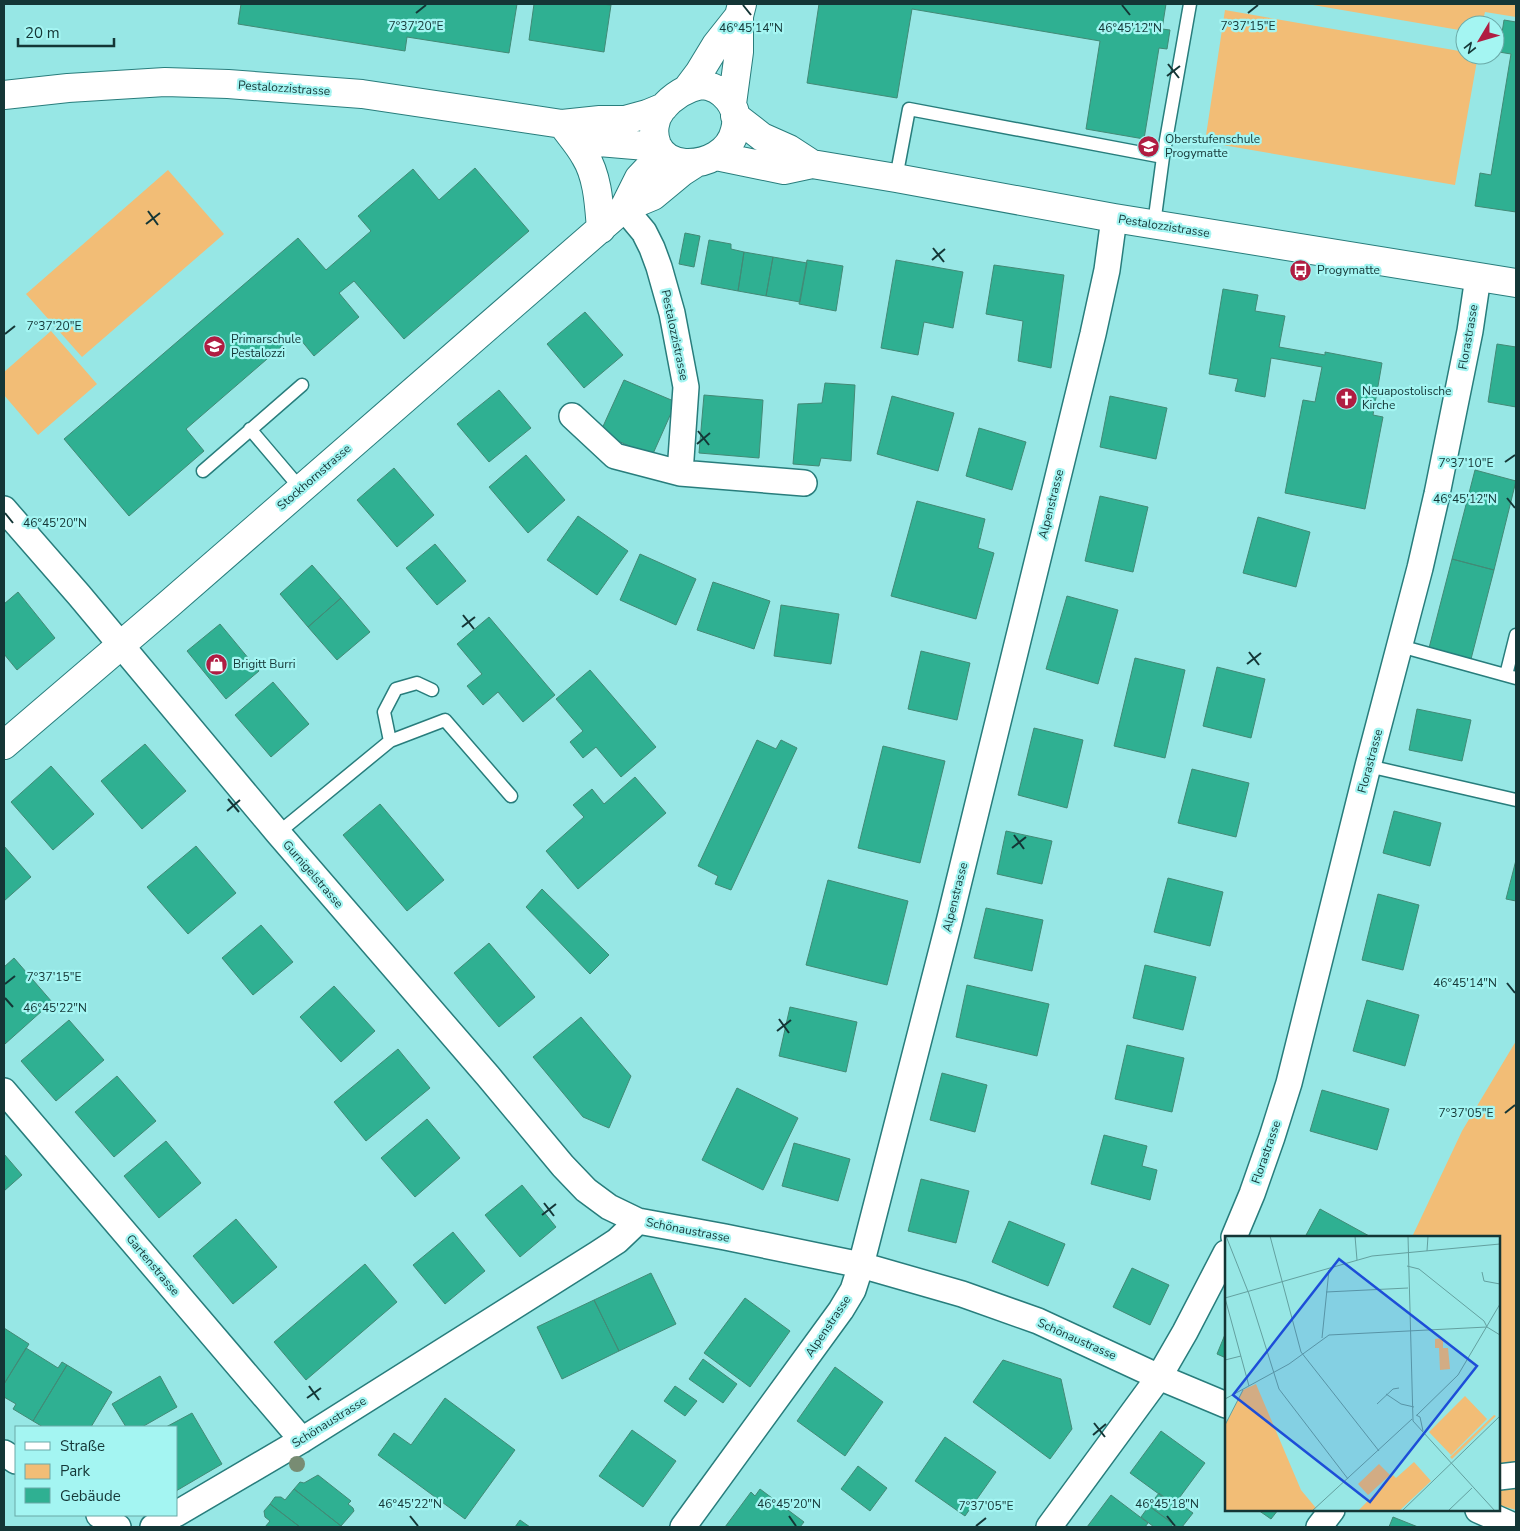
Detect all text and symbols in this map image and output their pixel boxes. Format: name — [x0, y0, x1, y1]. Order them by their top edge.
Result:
scale bar — [18, 15, 114, 47]
north arrow — [1455, 15, 1505, 65]
text: 7°37'20"E — [389, 18, 443, 34]
text: 7°37'15"E — [1221, 18, 1275, 34]
text: 46°45'14"N — [719, 20, 783, 36]
text: 46°45'12"N — [1098, 20, 1162, 36]
text: 20 m — [25, 23, 60, 43]
text: N — [1459, 38, 1481, 58]
street label: Pestalozzistrasse — [237, 77, 331, 99]
place label: Oberstufenschule Progymatte — [1165, 131, 1260, 161]
school or university icon: Oberstufenschule Progymatte — [1137, 134, 1161, 158]
street label: Pestalozzistrasse — [1117, 211, 1211, 241]
bus stop icon: Progymatte — [1289, 258, 1313, 282]
place label: Progymatte — [1317, 262, 1380, 278]
street label: Pestalozzistrasse — [658, 288, 692, 382]
street label: Florastrasse — [1454, 303, 1482, 371]
text: 7°37'20"E — [27, 318, 81, 334]
place label: Primarschule Pestalozzi — [231, 331, 301, 361]
school or university icon: Primarschule Pestalozzi — [203, 334, 227, 358]
place label: Neuapostolische Kirche — [1362, 383, 1451, 413]
church icon: Neuapostolische Kirche — [1334, 386, 1358, 410]
street label: Stockhornstrasse — [274, 441, 354, 513]
text: 7°37'10"E — [1439, 455, 1493, 471]
street label: Alpenstrasse — [1035, 468, 1067, 540]
text: 46°45'12"N — [1433, 491, 1497, 507]
text: 46°45'20"N — [23, 515, 87, 531]
shop icon: Brigitt Burri — [205, 652, 229, 676]
place label: Brigitt Burri — [233, 656, 296, 672]
street label: Florastrasse — [1354, 727, 1386, 795]
street label: Gurnigelstrasse — [279, 837, 347, 911]
street label: Alpenstrasse — [939, 861, 971, 933]
text: 7°37'15"E — [27, 969, 81, 985]
text: 46°45'14"N — [1433, 975, 1497, 991]
text: 46°45'22"N — [23, 1000, 87, 1016]
text: 7°37'05"E — [1439, 1105, 1493, 1121]
street label: Florastrasse — [1248, 1118, 1284, 1186]
street label: Schönaustrasse — [645, 1214, 731, 1246]
street label: Gartenstrasse — [123, 1231, 183, 1299]
inset map — [1225, 1236, 1500, 1511]
street label: Alpenstrasse — [802, 1292, 854, 1360]
street label: Schönaustrasse — [1035, 1314, 1119, 1364]
street label: Schönaustrasse — [289, 1393, 369, 1451]
legend — [15, 1426, 178, 1516]
text: Straße — [60, 1436, 105, 1456]
text: Park — [60, 1461, 90, 1481]
text: Gebäude — [60, 1486, 121, 1506]
text: 46°45'22"N — [378, 1496, 442, 1512]
text: 46°45'20"N — [757, 1496, 821, 1512]
text: 46°45'18"N — [1135, 1496, 1199, 1512]
text: 7°37'05"E — [959, 1498, 1013, 1514]

